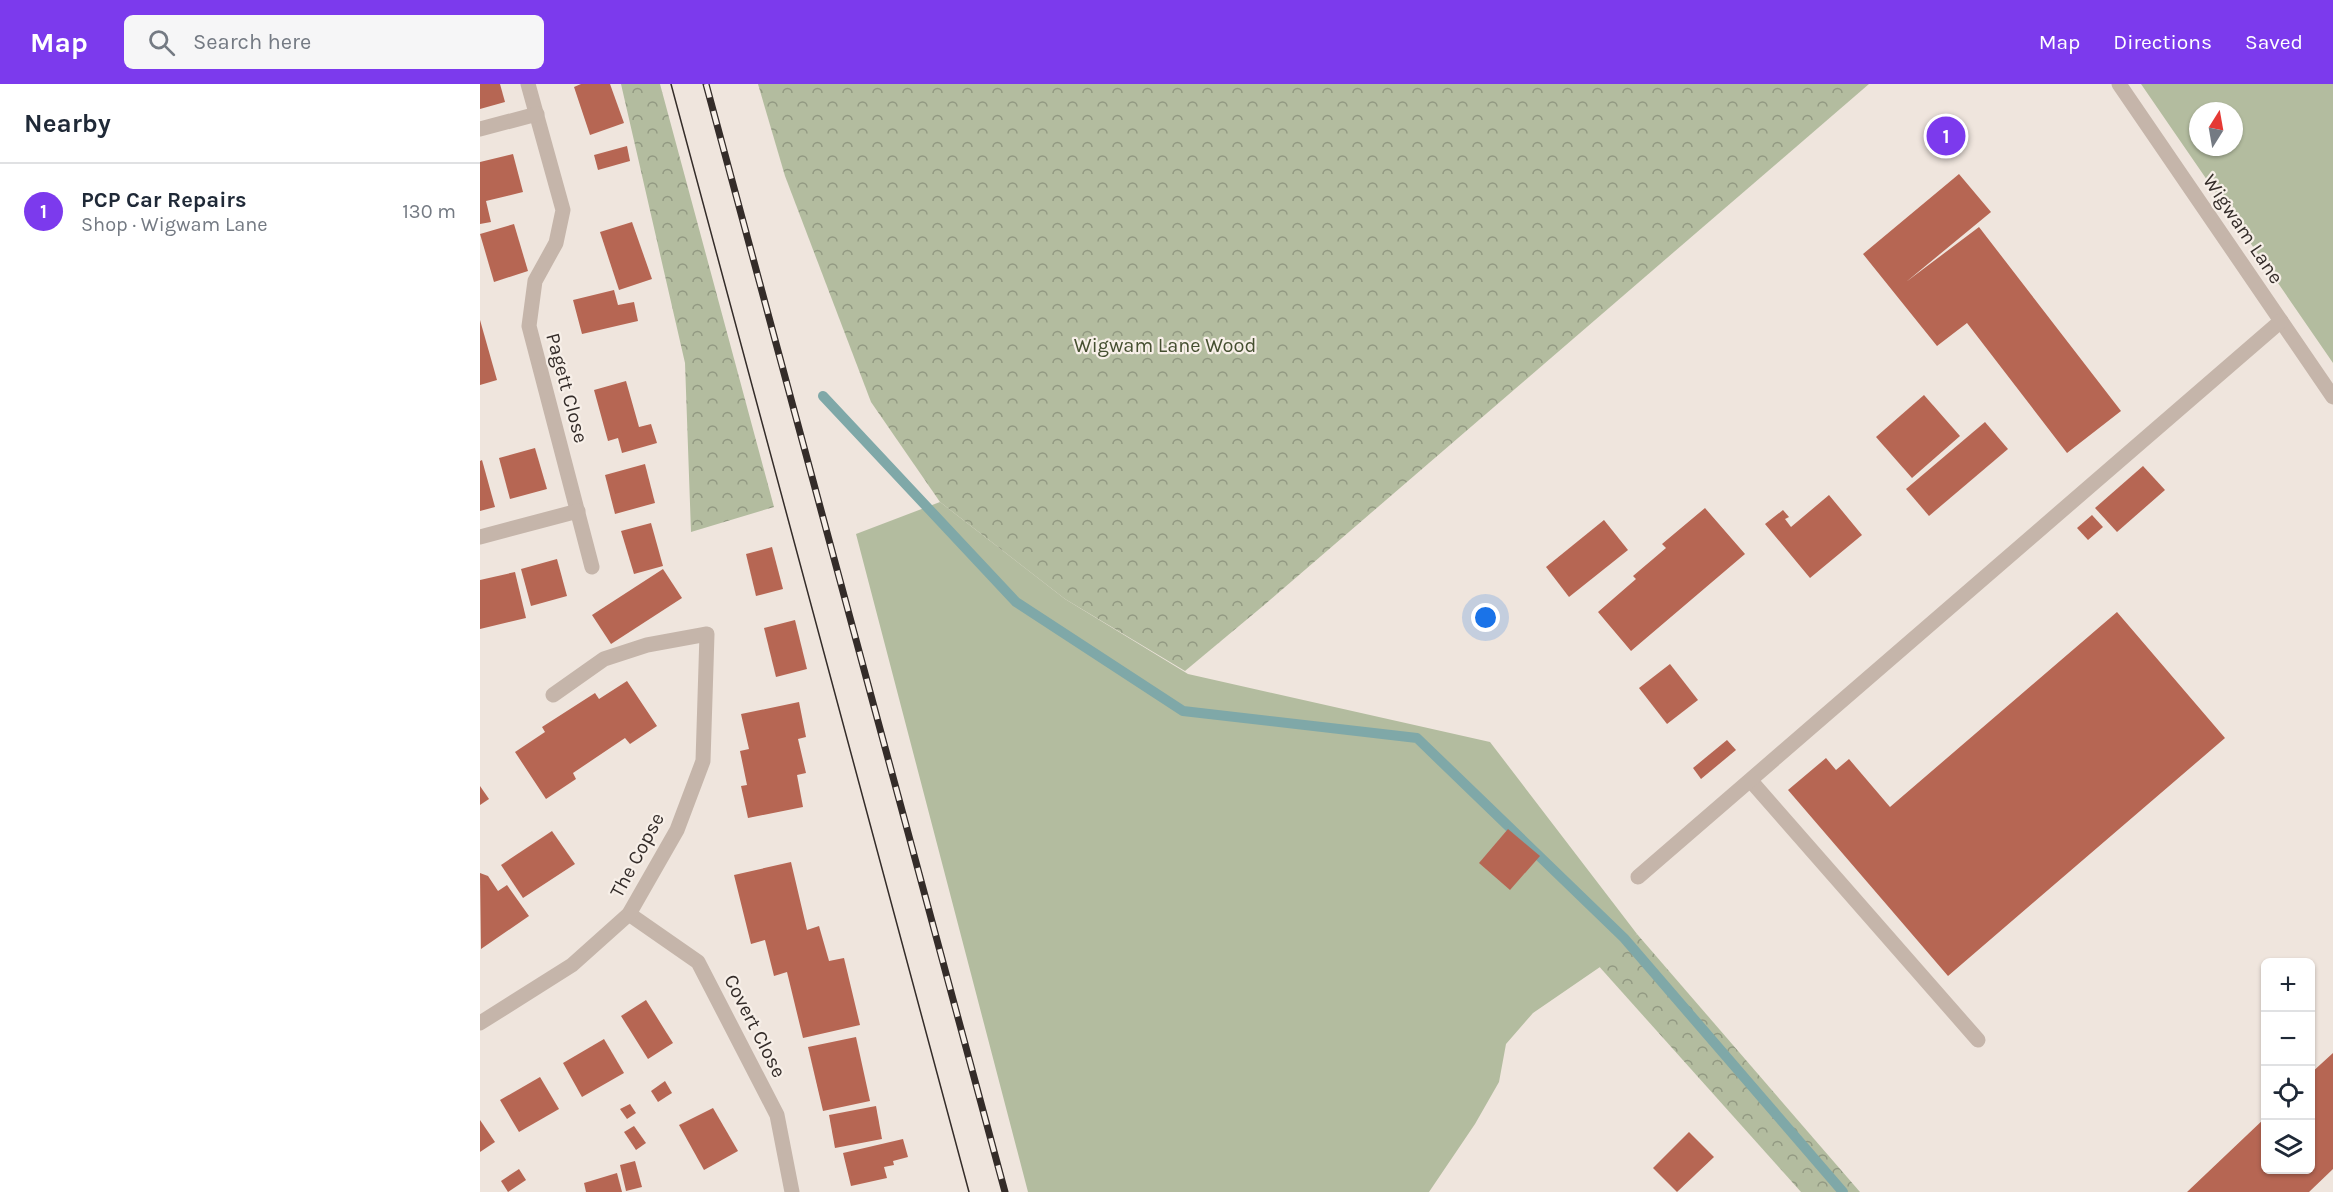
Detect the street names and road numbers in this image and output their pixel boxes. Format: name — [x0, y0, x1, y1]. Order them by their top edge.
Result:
street label: Wigwam Lane — [2198, 170, 2288, 288]
street label: Pagett Close — [541, 330, 593, 446]
street label: The Copse — [605, 809, 669, 901]
street label: Covert Close — [719, 971, 791, 1081]

